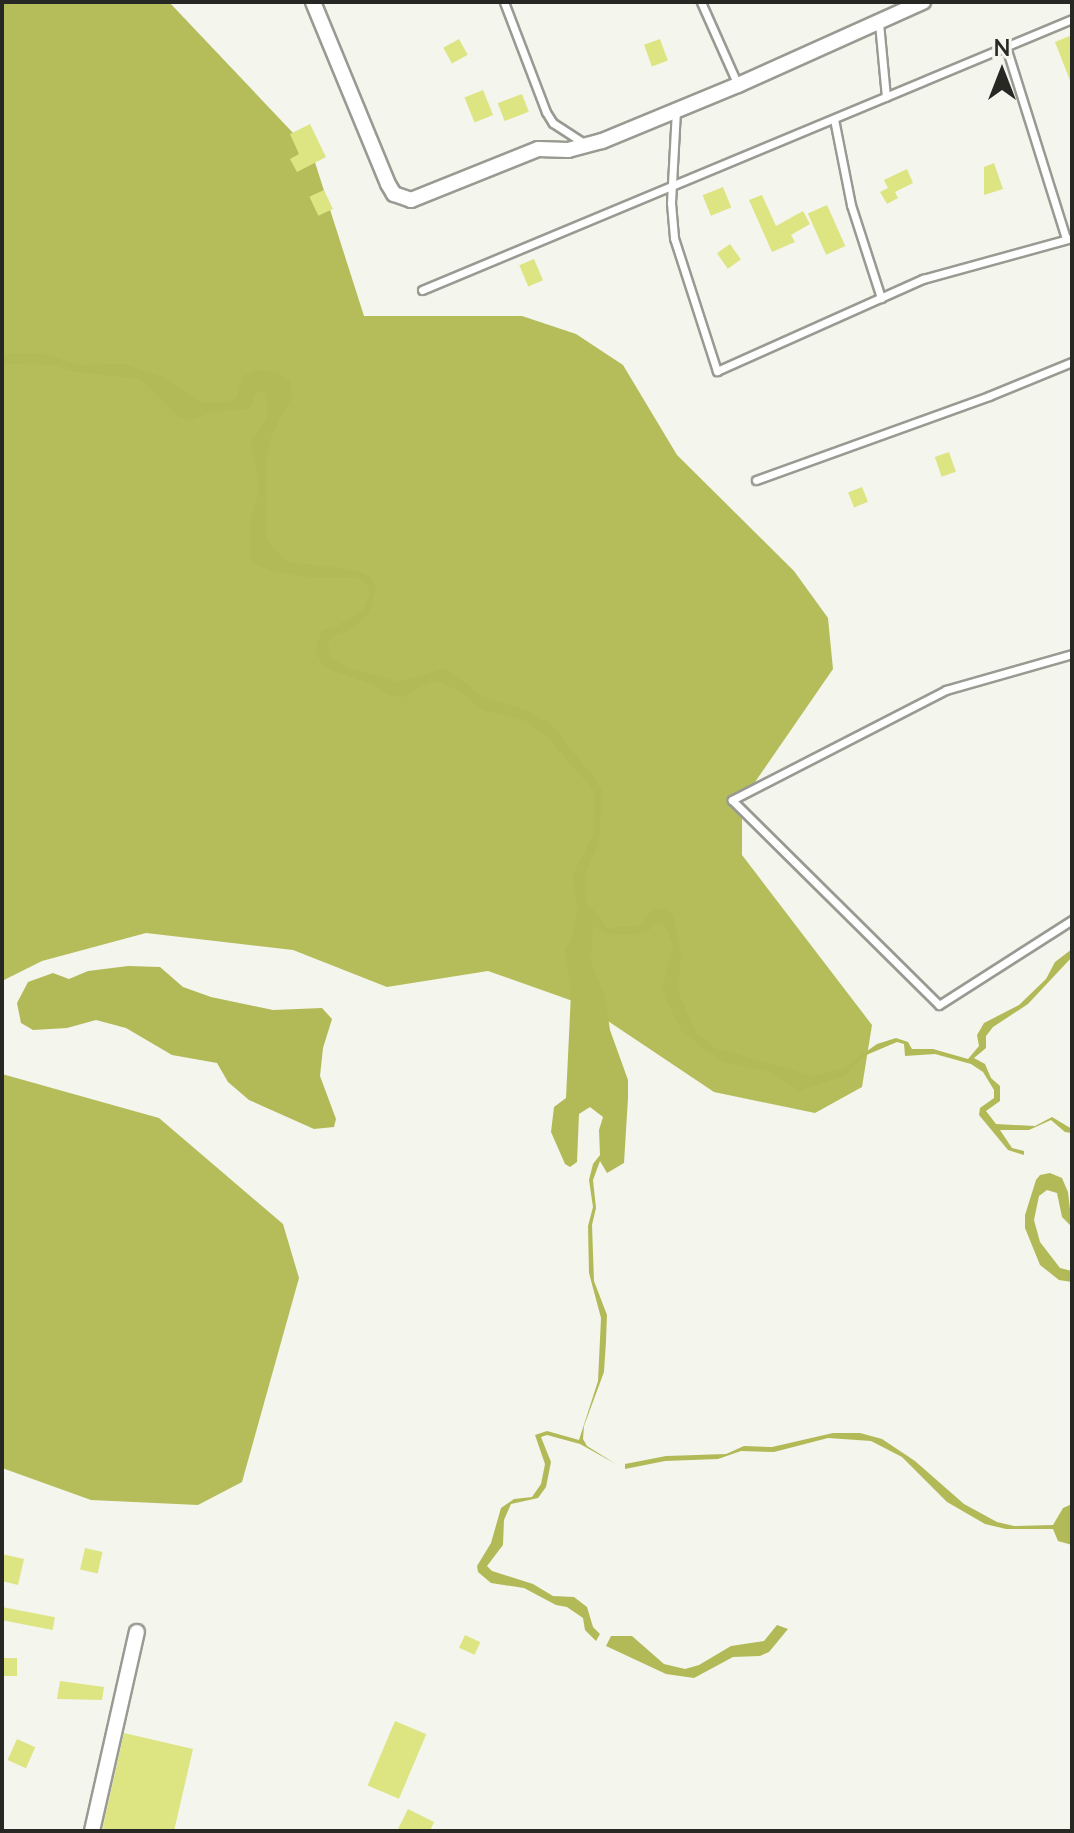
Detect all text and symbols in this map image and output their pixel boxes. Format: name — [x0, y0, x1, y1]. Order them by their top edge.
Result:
north arrow — [962, 32, 1042, 112]
text: N — [994, 34, 1010, 61]

